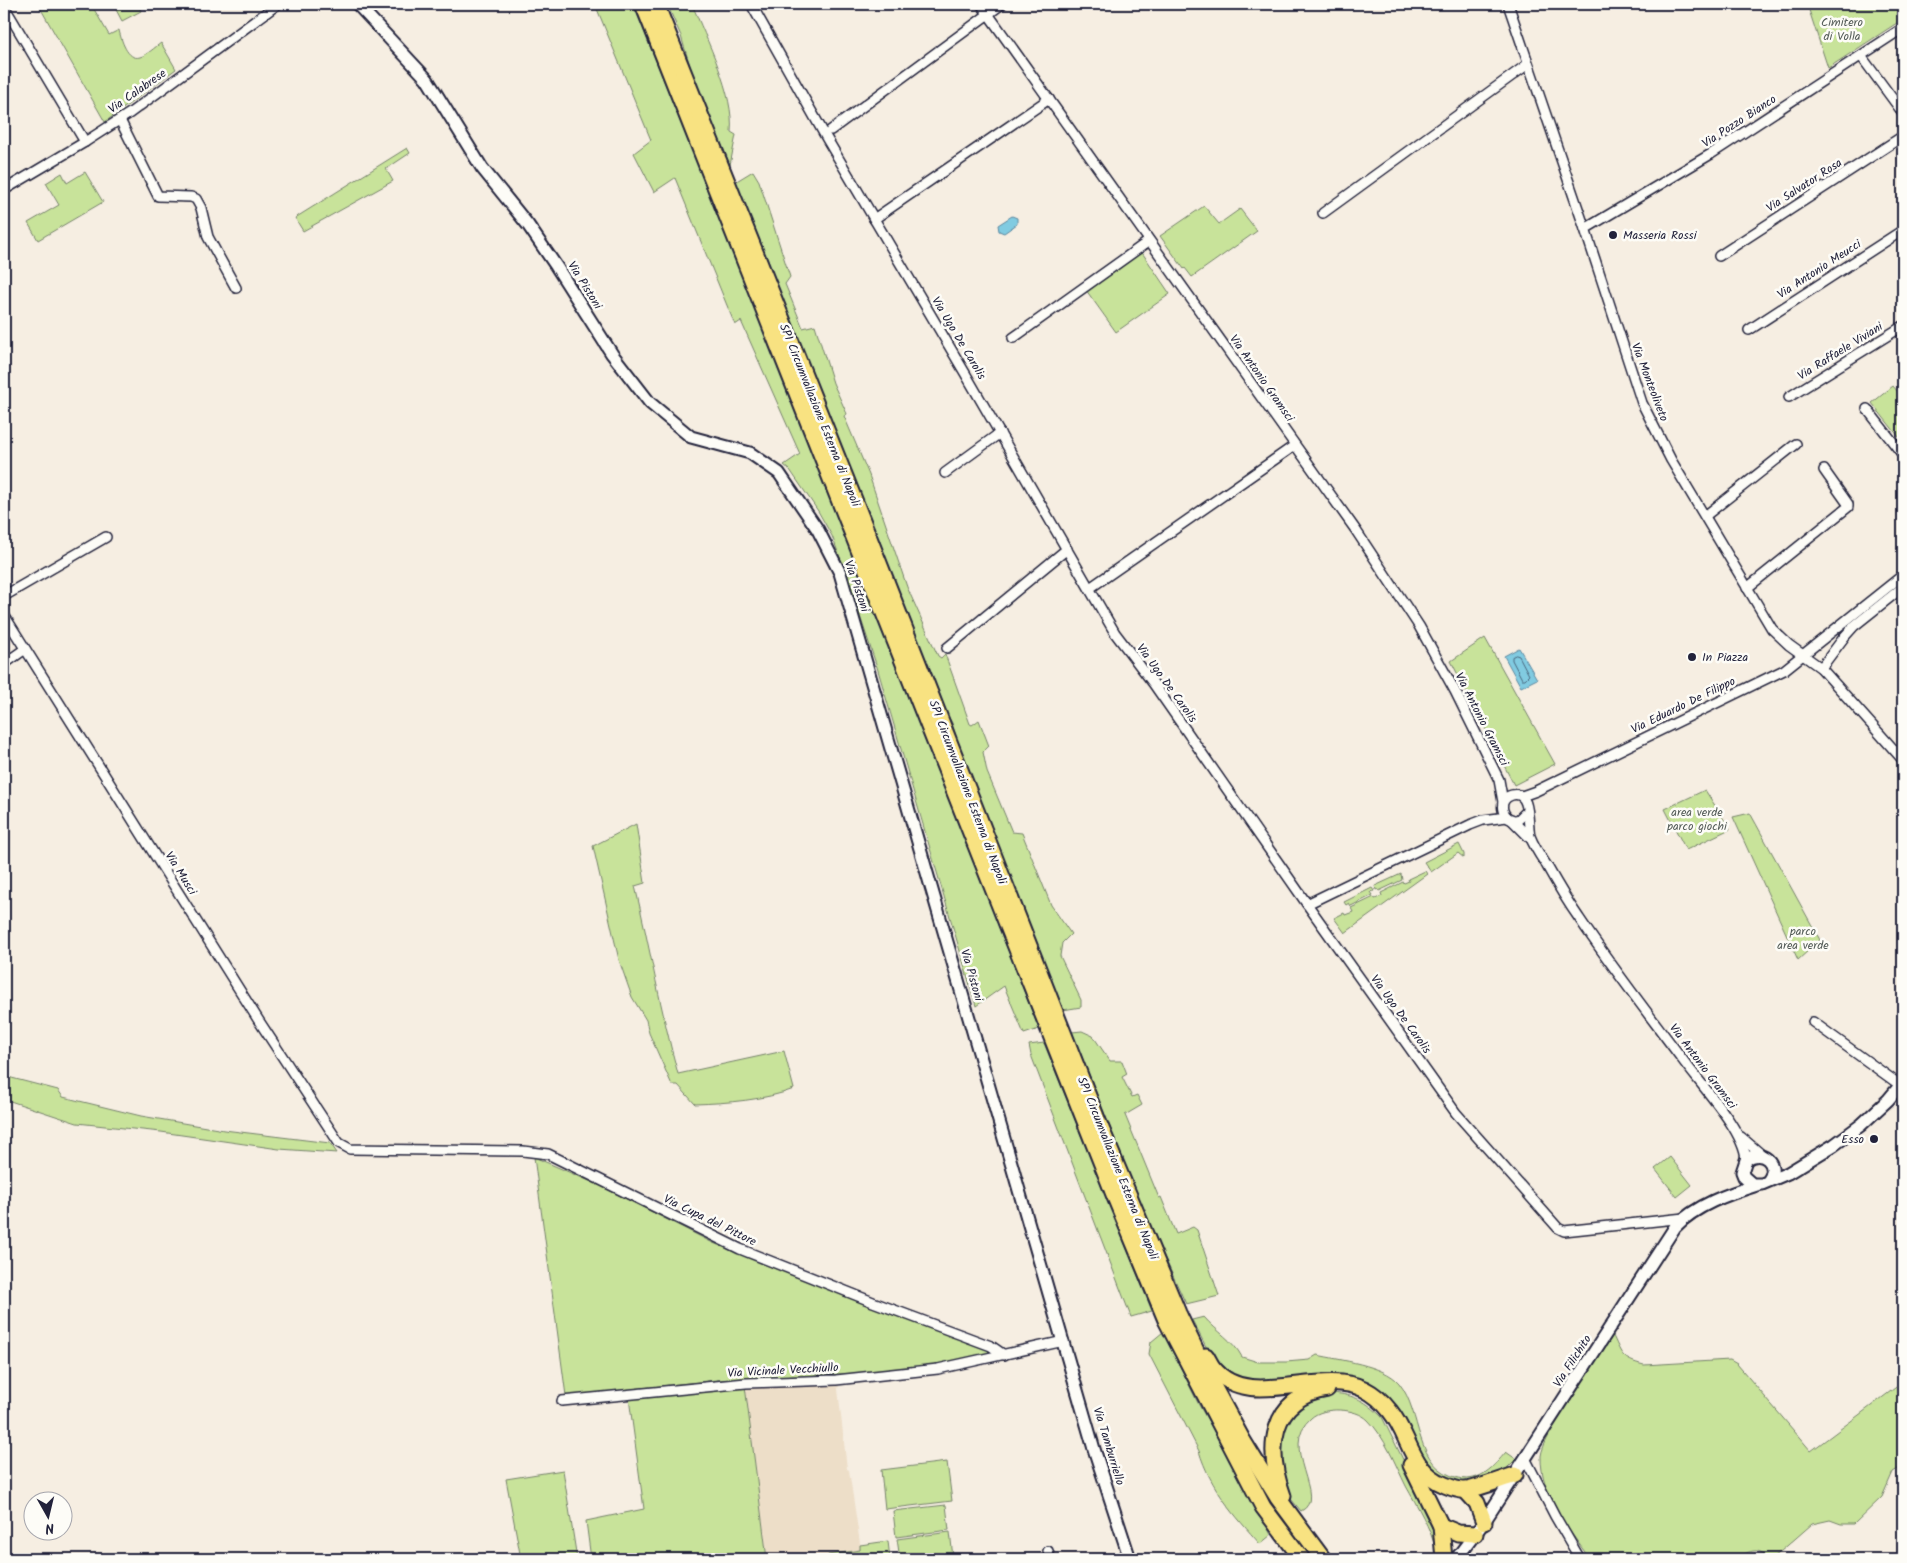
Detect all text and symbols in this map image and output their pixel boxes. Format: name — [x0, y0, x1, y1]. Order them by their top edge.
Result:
park label: Cimitero di Volla — [1821, 13, 1863, 46]
street label: Via Calabrese — [104, 64, 171, 118]
street label: Via Pozzo Bianco — [1698, 90, 1780, 153]
street label: Via Salvator Rosa — [1762, 153, 1846, 217]
place label: Masseria Rossi — [1623, 226, 1698, 245]
marker: Masseria Rossi — [1607, 229, 1619, 241]
street label: Via Antonio Meucci — [1773, 234, 1866, 304]
street label: Via Pistoni — [562, 258, 607, 314]
street label: Via Ugo De Carolis — [926, 293, 991, 383]
street label: Via Raffaele Viviani — [1794, 317, 1888, 385]
street label: SP1 Circumvallazione Esterna di Napoli — [774, 321, 865, 511]
street label: Via Antonio Gramsci — [1224, 331, 1299, 427]
street label: Via Monteoliveto — [1626, 340, 1673, 424]
street label: Via Pistoni — [839, 558, 875, 616]
street label: Via Ugo De Carolis — [1131, 640, 1202, 727]
place label: In Piazza — [1702, 648, 1748, 667]
marker: In Piazza — [1686, 651, 1698, 663]
street label: Via Antonio Gramsci — [1450, 669, 1514, 770]
street label: Via Eduardo De Filippo — [1628, 672, 1739, 739]
street label: SP1 Circumvallazione Esterna di Napoli — [924, 697, 1012, 888]
park label: area verde parco giochi — [1666, 803, 1728, 836]
street label: Via Musci — [160, 848, 202, 900]
park label: parco area verde — [1777, 922, 1829, 955]
street label: Via Pistoni — [955, 947, 988, 1005]
street label: Via Ugo De Carolis — [1365, 971, 1436, 1058]
street label: Via Antonio Gramsci — [1664, 1020, 1742, 1114]
street label: SP1 Circumvallazione Esterna di Napoli — [1072, 1074, 1163, 1264]
place label: Esso — [1841, 1130, 1864, 1149]
marker: Esso — [1868, 1133, 1880, 1145]
street label: Via Cupa del Pittore — [660, 1190, 760, 1251]
street label: Via Filichito — [1548, 1331, 1597, 1391]
street label: Via Vicinale Vecchiullo — [727, 1358, 839, 1383]
street label: Via Tamburriello — [1088, 1405, 1129, 1488]
north arrow — [22, 1490, 72, 1540]
text: N — [44, 1516, 56, 1539]

